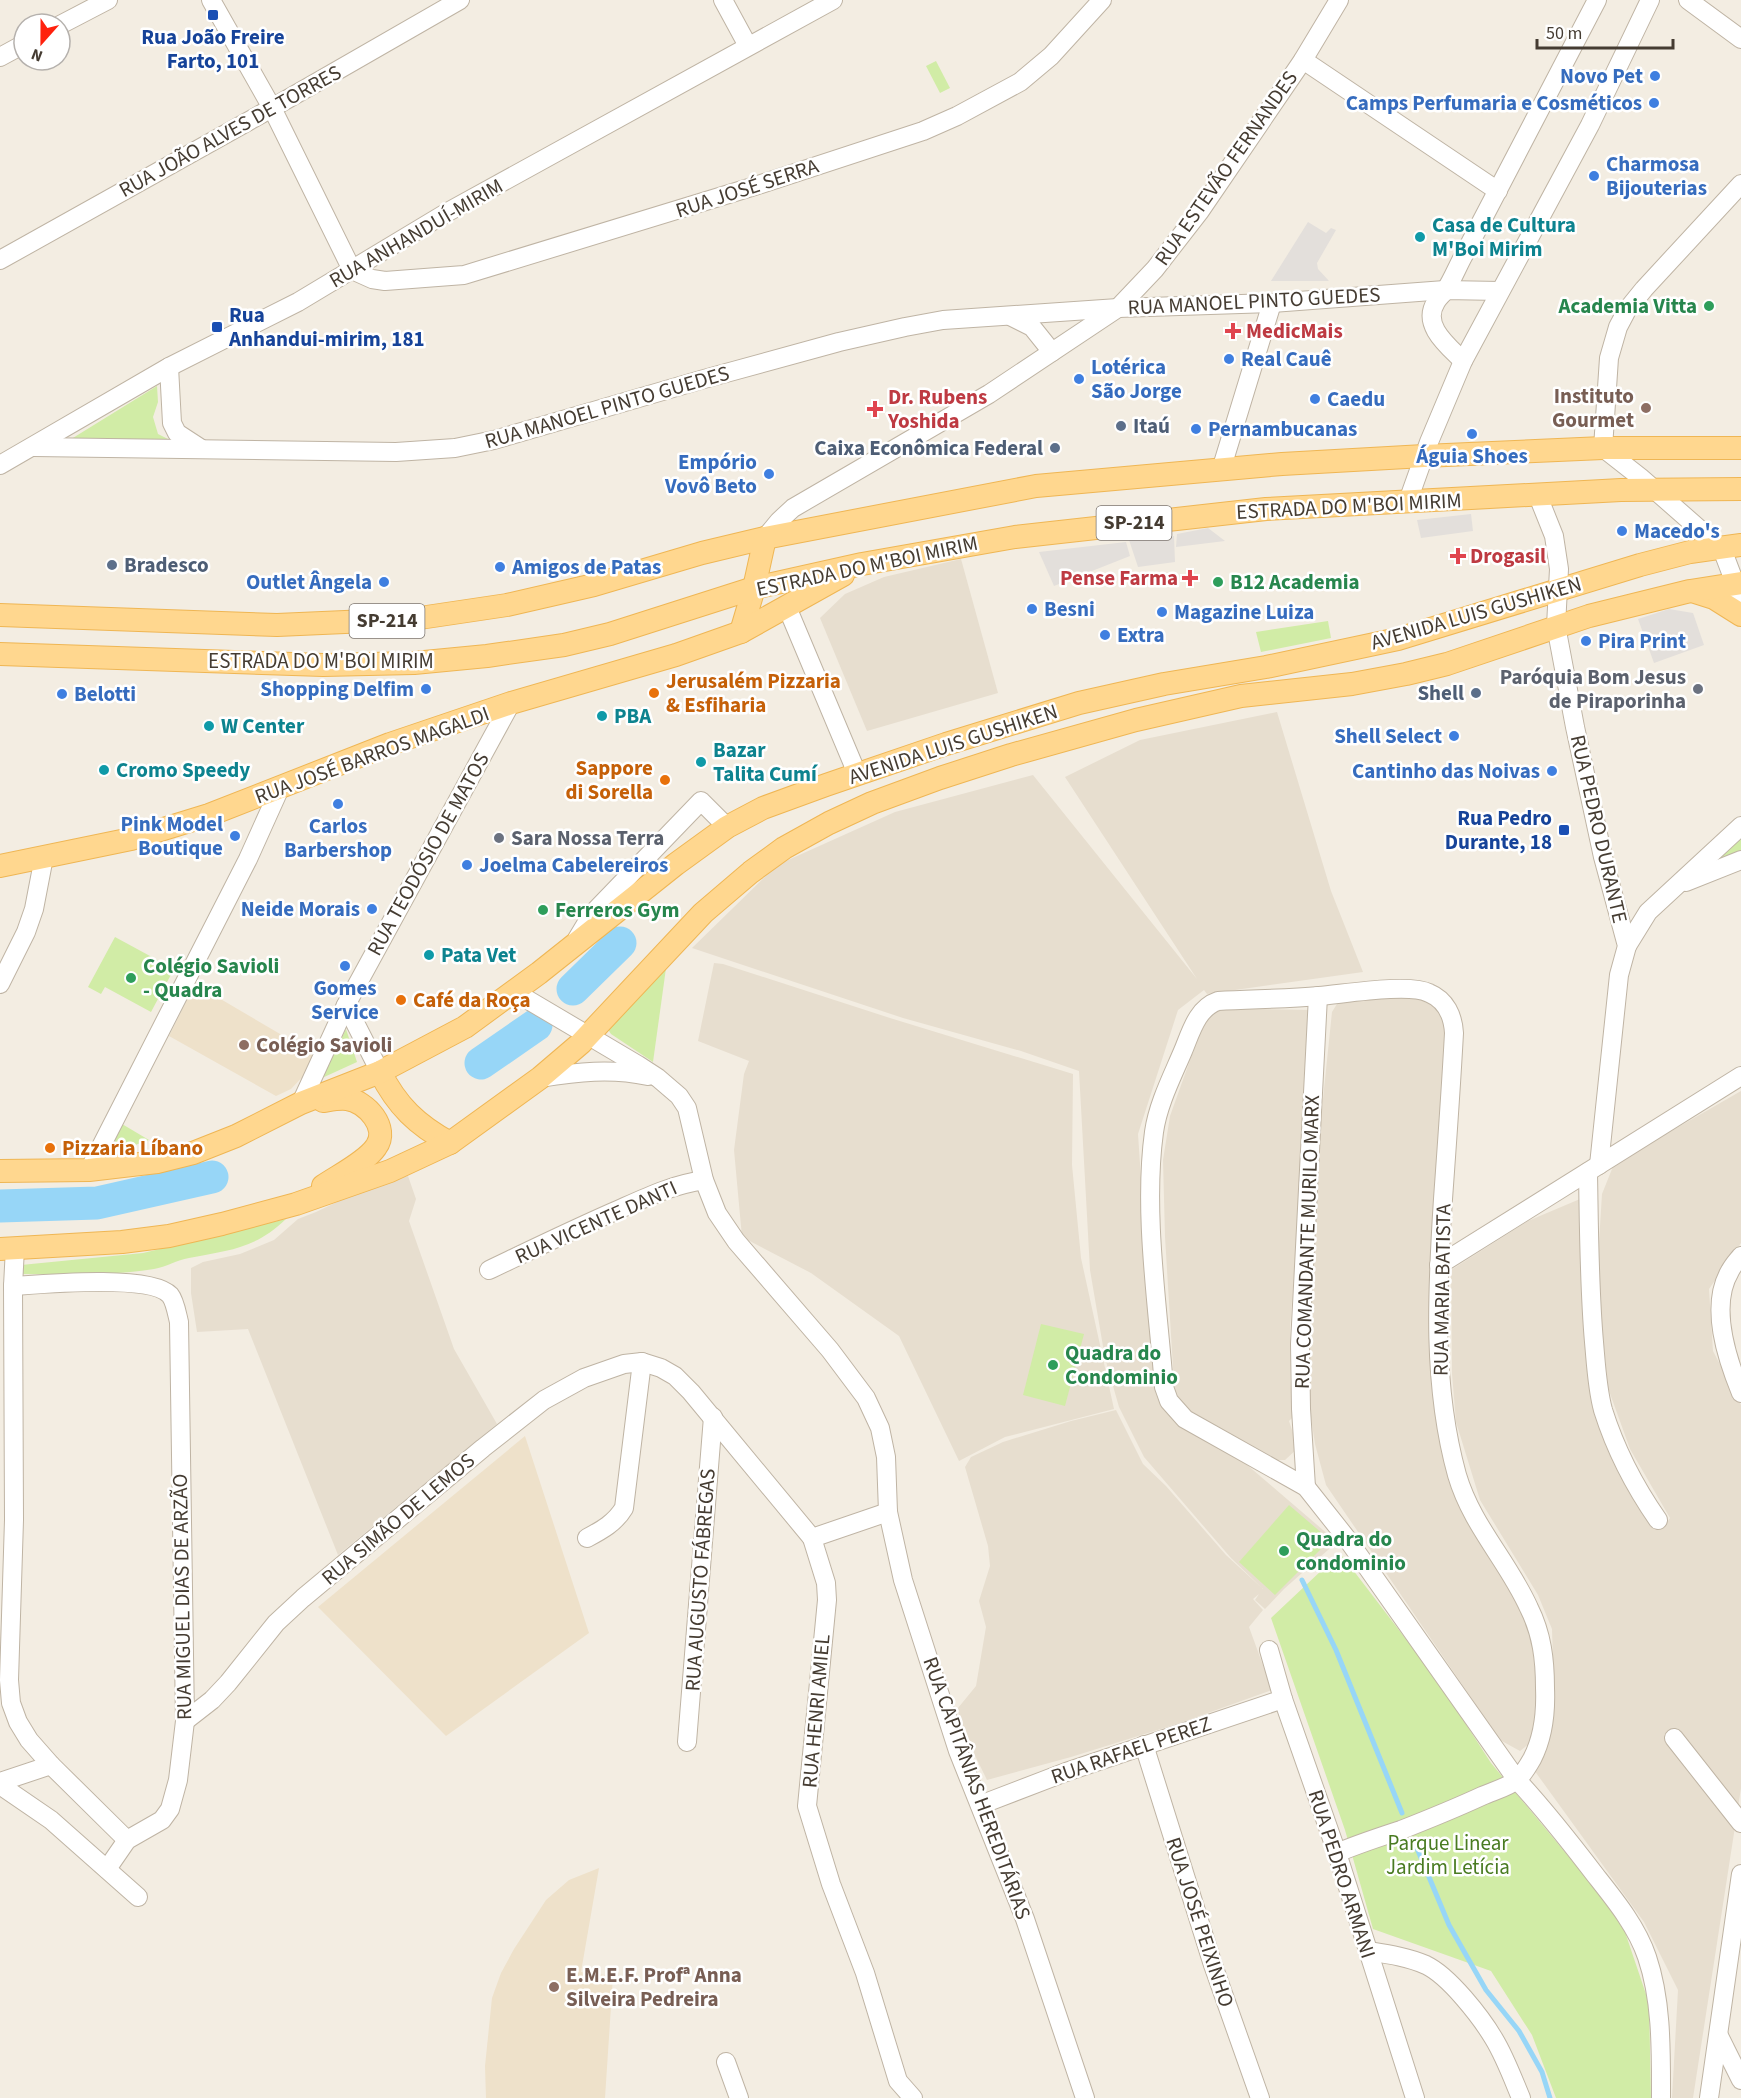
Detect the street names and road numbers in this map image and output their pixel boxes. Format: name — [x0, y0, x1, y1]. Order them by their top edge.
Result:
street label: RUA JOÃO ALVES DE TORRES — [113, 57, 347, 205]
street label: RUA ESTEVÃO FERNANDES — [1147, 64, 1305, 272]
street label: RUA JOSÉ SERRA — [672, 151, 823, 225]
street label: RUA ANHANDUÍ-MIRIM — [323, 171, 509, 295]
street label: RUA MANOEL PINTO GUEDES — [1127, 279, 1381, 323]
street label: RUA MANOEL PINTO GUEDES — [481, 358, 733, 456]
street label: ESTRADA DO M'BOI MIRIM — [1235, 485, 1463, 527]
road number: SP-214 — [1096, 506, 1172, 540]
street label: ESTRADA DO M'BOI MIRIM — [753, 528, 981, 604]
street label: AVENIDA LUIS GUSHIKEN — [1367, 569, 1585, 657]
road number: SP-214 — [350, 604, 424, 638]
street label: ESTRADA DO M'BOI MIRIM — [208, 646, 434, 676]
street label: AVENIDA LUIS GUSHIKEN — [845, 696, 1061, 792]
street label: RUA JOSÉ BARROS MAGALDI — [251, 699, 493, 811]
street label: RUA PEDRO DURANTE — [1563, 732, 1635, 926]
street label: RUA TEODÓSIO DE MATOS — [360, 747, 496, 961]
street label: RUA COMANDANTE MURILO MARX — [1287, 1094, 1327, 1389]
street label: RUA VICENTE DANTI — [510, 1173, 682, 1271]
street label: RUA MARIA BATISTA — [1425, 1203, 1459, 1376]
street label: RUA SIMÃO DE LEMOS — [315, 1446, 481, 1592]
street label: RUA AUGUSTO FÁBREGAS — [677, 1468, 723, 1692]
street label: RUA MIGUEL DIAS DE ARZÃO — [165, 1474, 199, 1720]
street label: RUA HENRI AMIEL — [794, 1633, 838, 1789]
street label: RUA CAPITÂNIAS HEREDITÁRIAS — [915, 1653, 1039, 1923]
street label: RUA RAFAEL PEREZ — [1047, 1709, 1215, 1791]
street label: RUA PEDRO ARMANI — [1301, 1786, 1383, 1962]
street label: RUA JOSÉ PEIXINHO — [1158, 1833, 1242, 2011]

